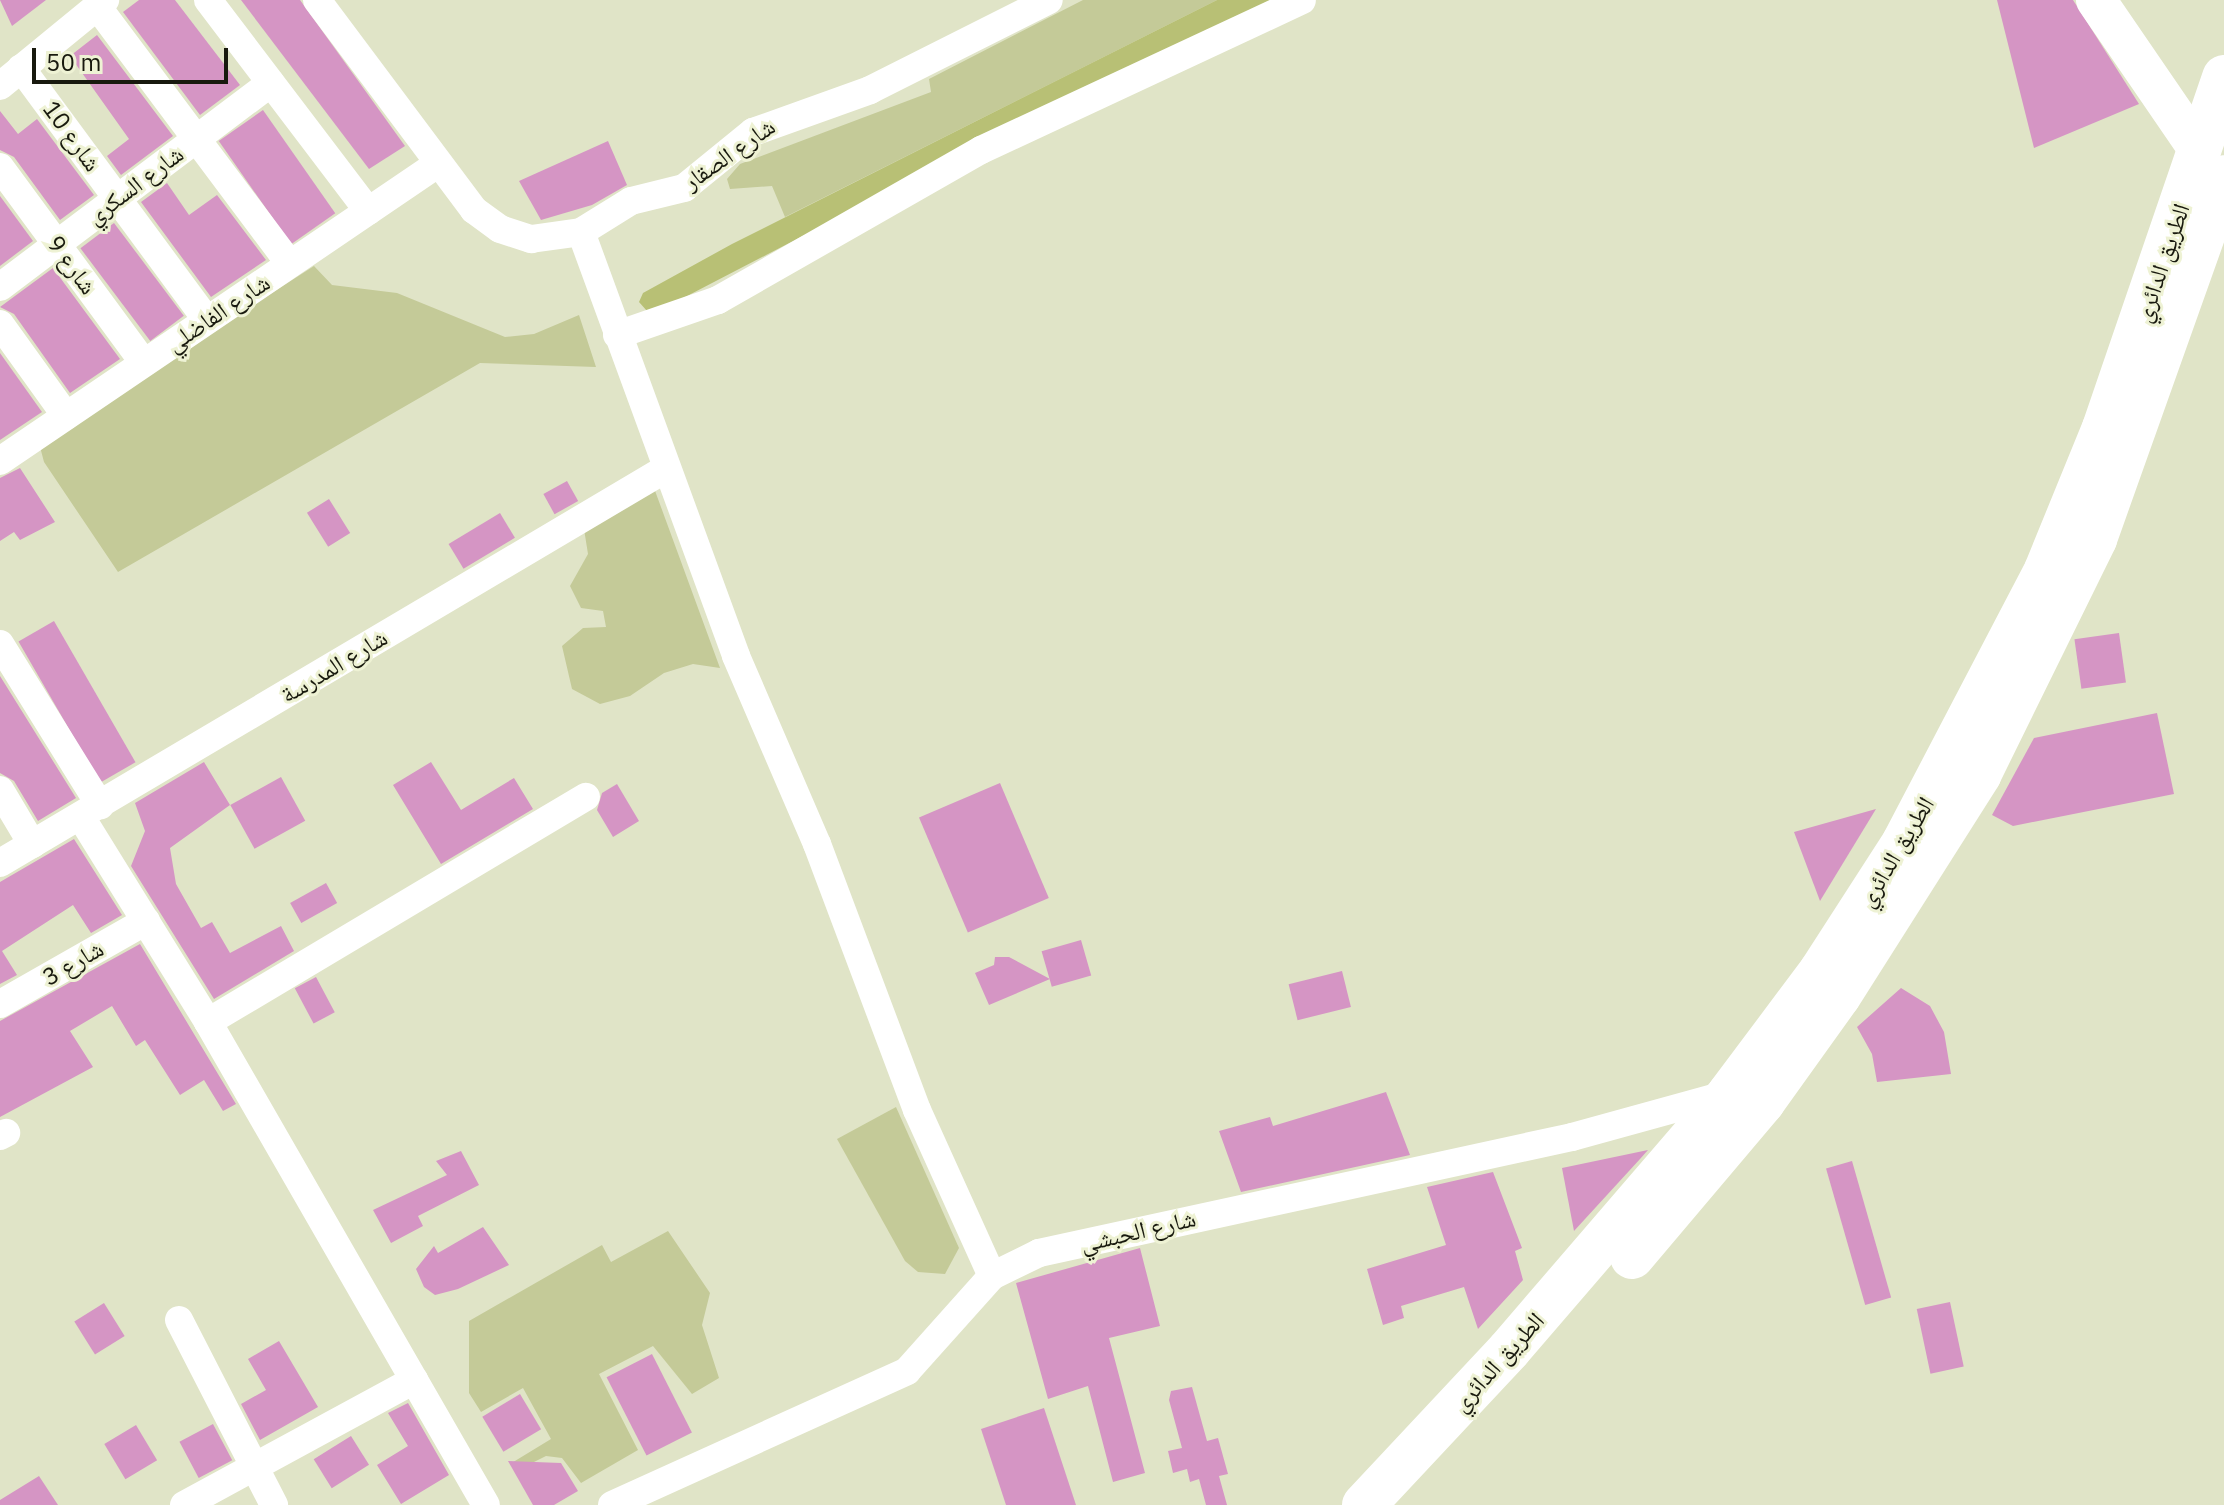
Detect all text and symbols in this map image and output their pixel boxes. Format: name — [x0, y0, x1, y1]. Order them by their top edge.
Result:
scale bar — [36, 32, 232, 82]
text: 50 m — [46, 46, 101, 78]
street label: شارع 10 — [37, 95, 107, 177]
street label: شارع الصقار — [678, 112, 780, 196]
street label: شارع السكري — [81, 139, 189, 231]
street label: الطريق الدائري — [2128, 200, 2196, 326]
street label: شارع 9 — [41, 230, 103, 300]
street label: شارع الفاضلي — [161, 268, 275, 358]
street label: شارع المدرسة — [275, 623, 393, 709]
street label: الطريق الدائري — [1852, 791, 1940, 913]
street label: شارع 3 — [37, 934, 109, 992]
street label: شارع الحبشي — [1078, 1204, 1198, 1258]
street label: الطريق الدائري — [1446, 1306, 1550, 1418]

